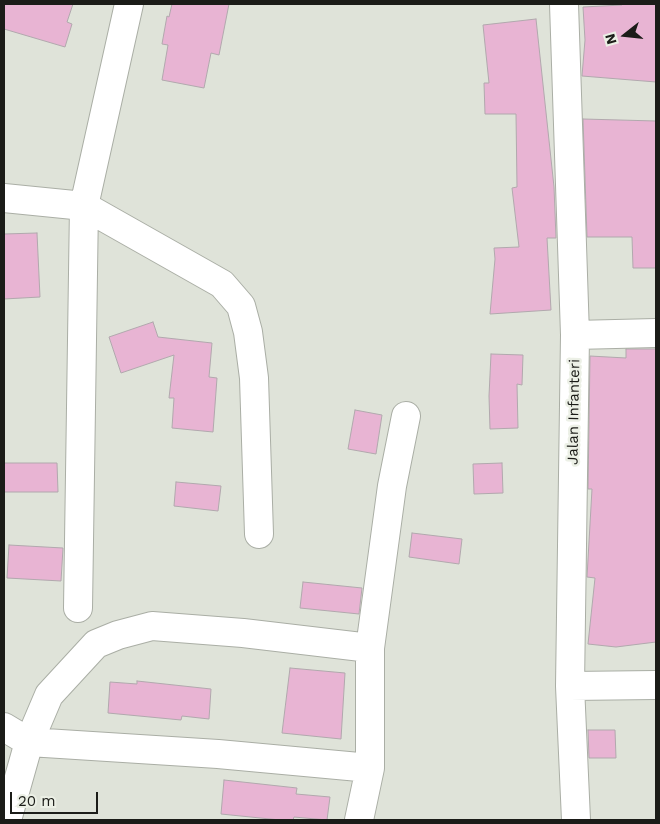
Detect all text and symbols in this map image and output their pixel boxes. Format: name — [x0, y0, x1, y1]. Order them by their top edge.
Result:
north arrow — [600, 10, 650, 60]
text: N — [601, 32, 620, 46]
street label: Jalan Infanteri — [564, 359, 584, 465]
scale bar — [12, 782, 100, 814]
text: 20 m — [18, 792, 56, 810]

